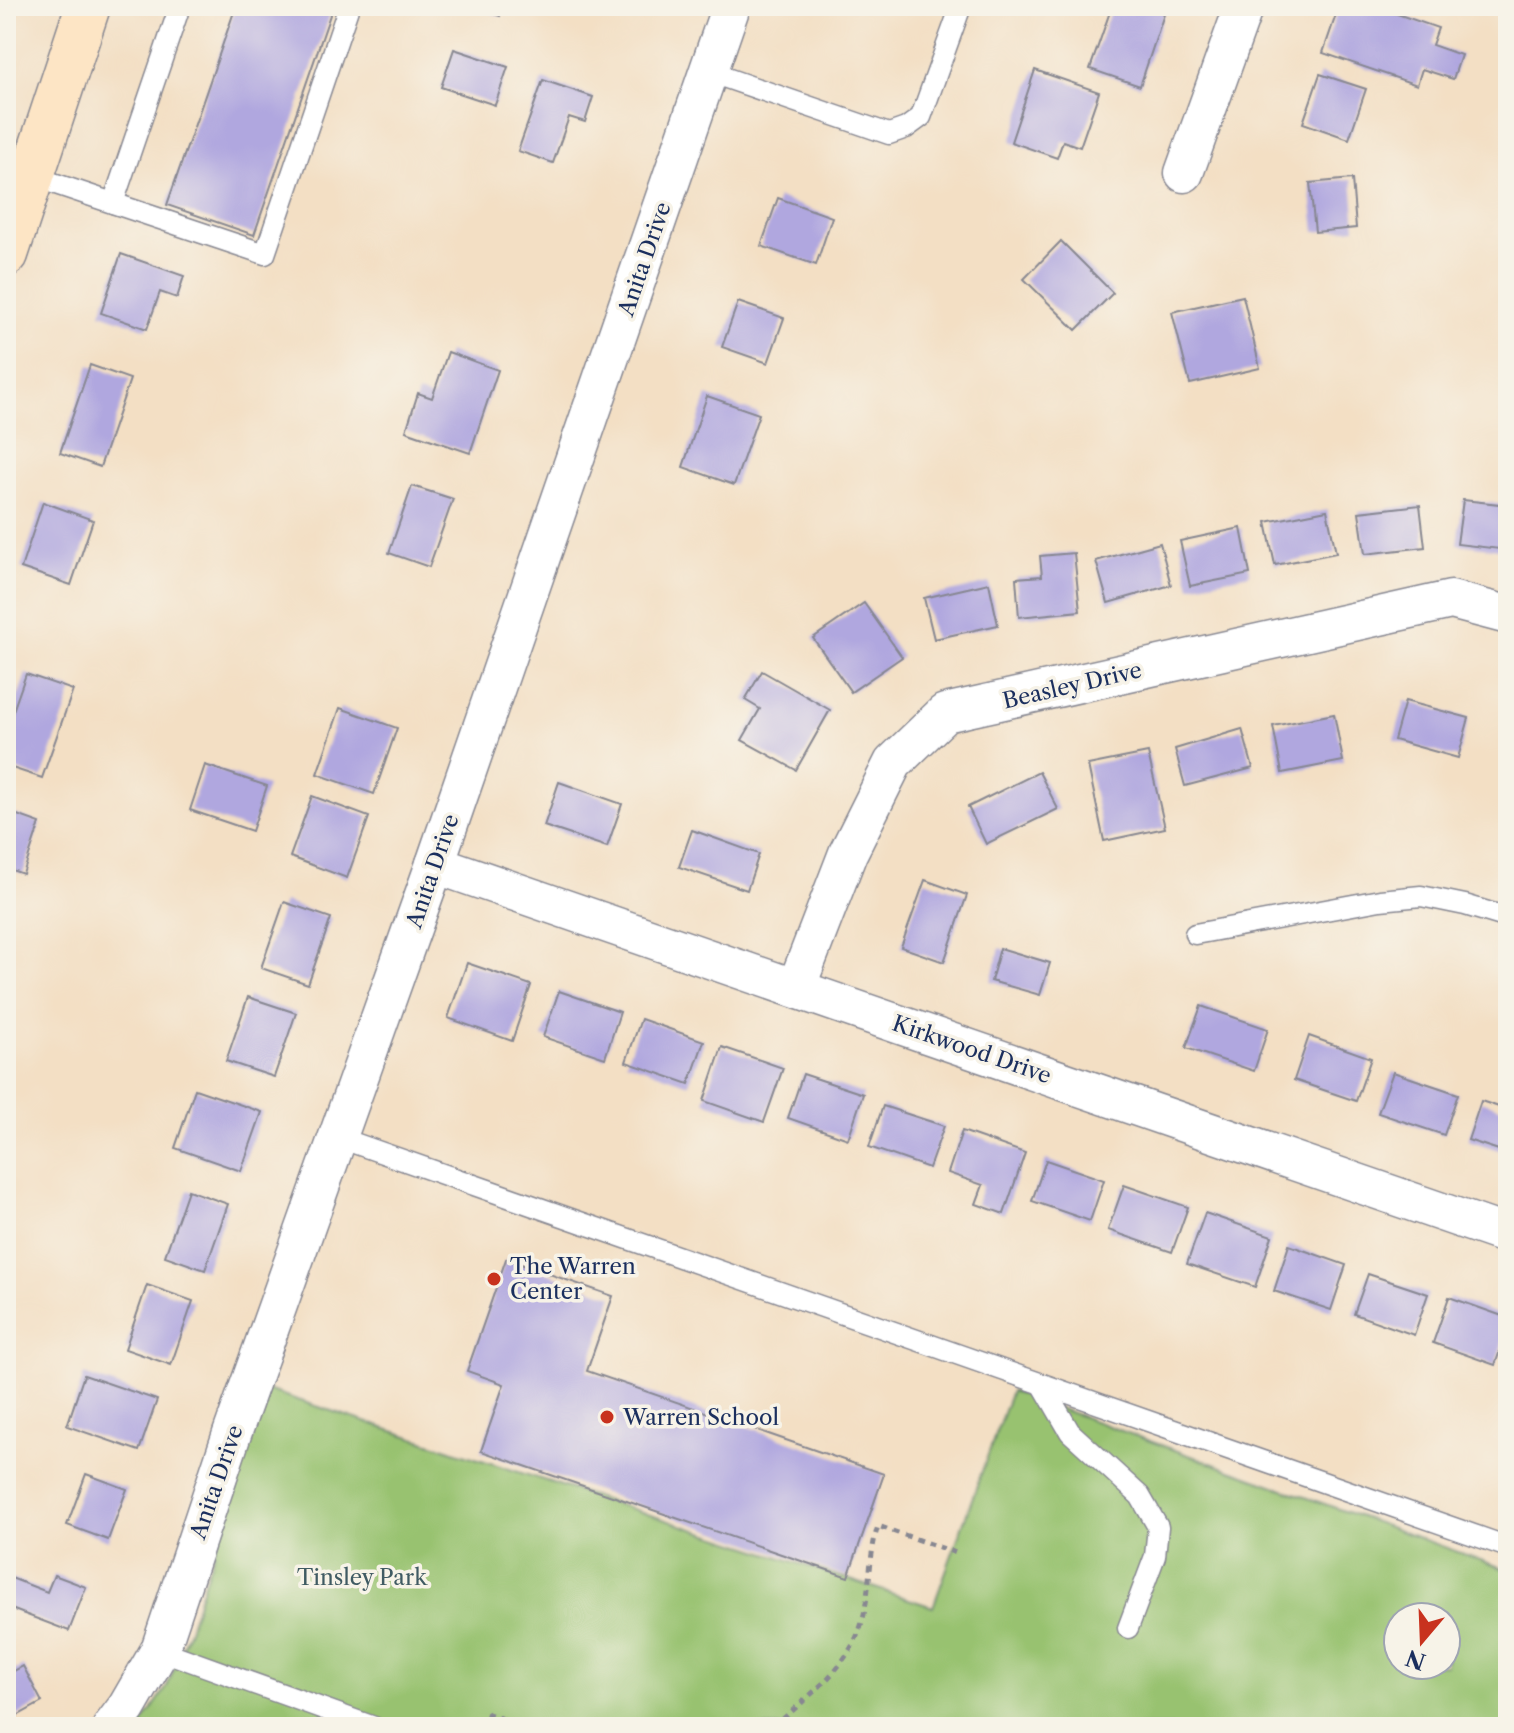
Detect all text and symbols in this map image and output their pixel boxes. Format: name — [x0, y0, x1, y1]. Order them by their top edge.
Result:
street label: Anita Drive — [612, 199, 677, 321]
street label: Beasley Drive — [1000, 656, 1144, 715]
street label: Anita Drive — [400, 811, 465, 933]
street label: Kirkwood Drive — [889, 1010, 1055, 1089]
place label: The Warren Center — [510, 1253, 636, 1305]
marker: The Warren Center — [485, 1270, 503, 1288]
place label: Warren School — [622, 1404, 779, 1431]
marker: Warren School — [598, 1408, 616, 1426]
street label: Anita Drive — [184, 1422, 249, 1544]
park label: Tinsley Park — [297, 1564, 428, 1591]
north arrow — [1382, 1601, 1462, 1681]
text: N — [1402, 1644, 1429, 1675]

